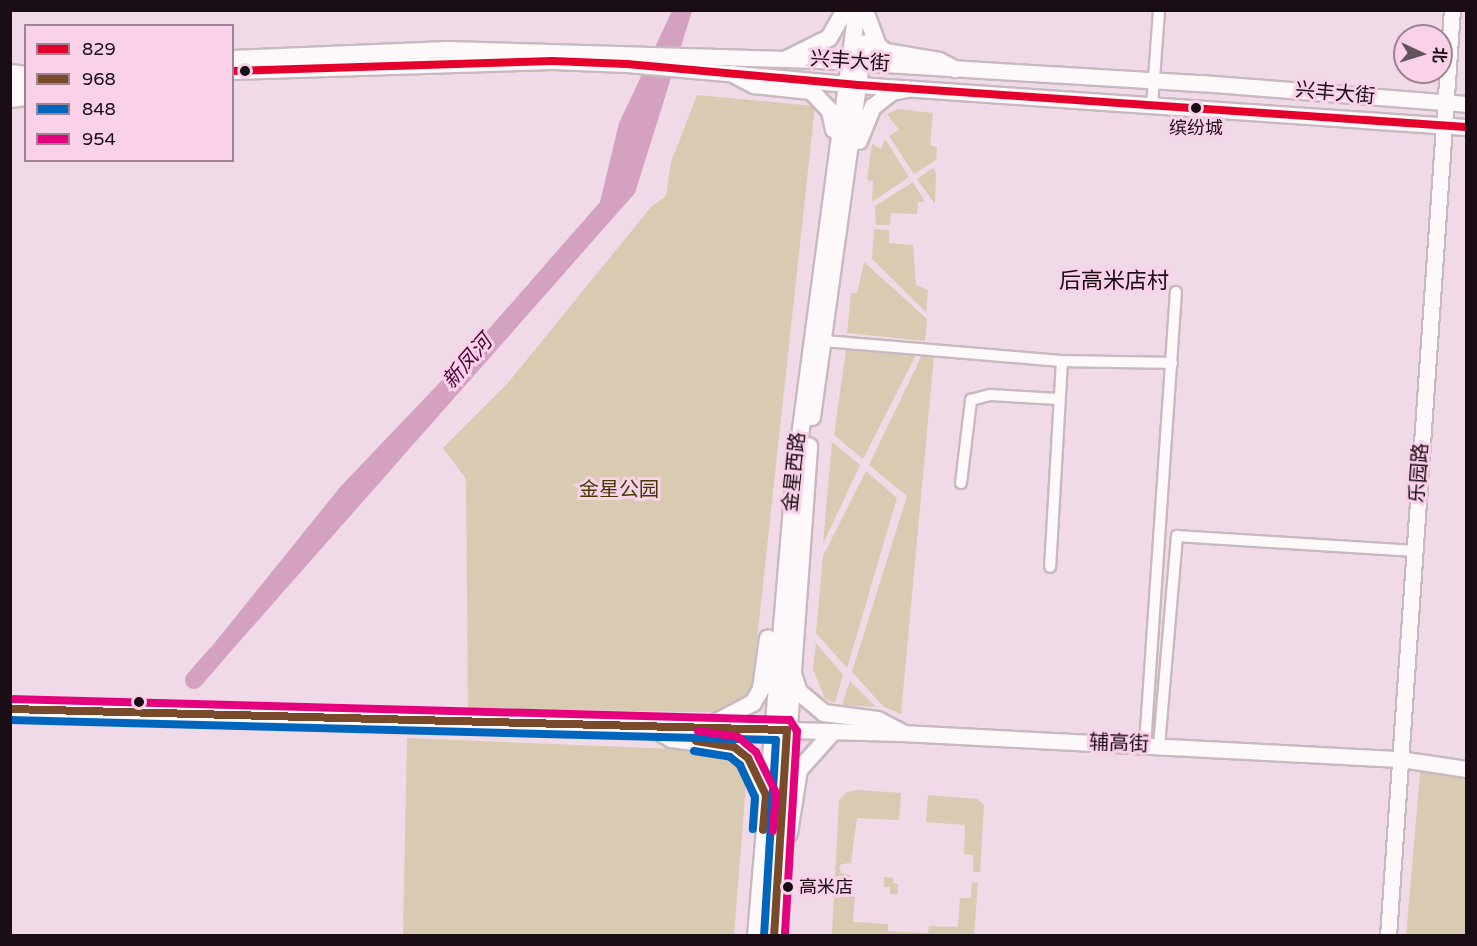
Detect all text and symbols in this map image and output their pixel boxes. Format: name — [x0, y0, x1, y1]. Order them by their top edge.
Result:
legend — [24, 24, 234, 162]
north arrow — [1393, 24, 1453, 84]
text: 829 — [82, 38, 116, 60]
text: 北 — [1428, 46, 1449, 64]
street label: 兴丰大街 — [809, 47, 891, 77]
unlabelled marker — [239, 65, 251, 77]
text: 968 — [82, 68, 116, 90]
street label: 兴丰大街 — [1294, 79, 1376, 109]
text: 848 — [82, 98, 116, 120]
marker: 缤纷城 — [1190, 102, 1202, 114]
place label: 缤纷城 — [1169, 117, 1223, 139]
text: 954 — [82, 128, 116, 150]
district label: 后高米店村 — [1059, 269, 1169, 295]
water label: 新凤河 — [438, 330, 498, 394]
street label: 金星西路 — [779, 431, 811, 513]
street label: 乐园路 — [1406, 442, 1434, 504]
park label: 金星公园 — [579, 478, 659, 502]
unlabelled marker — [133, 696, 145, 708]
street label: 辅高街 — [1089, 731, 1149, 757]
place label: 高米店 — [799, 876, 853, 898]
marker: 高米店 — [782, 881, 794, 893]

